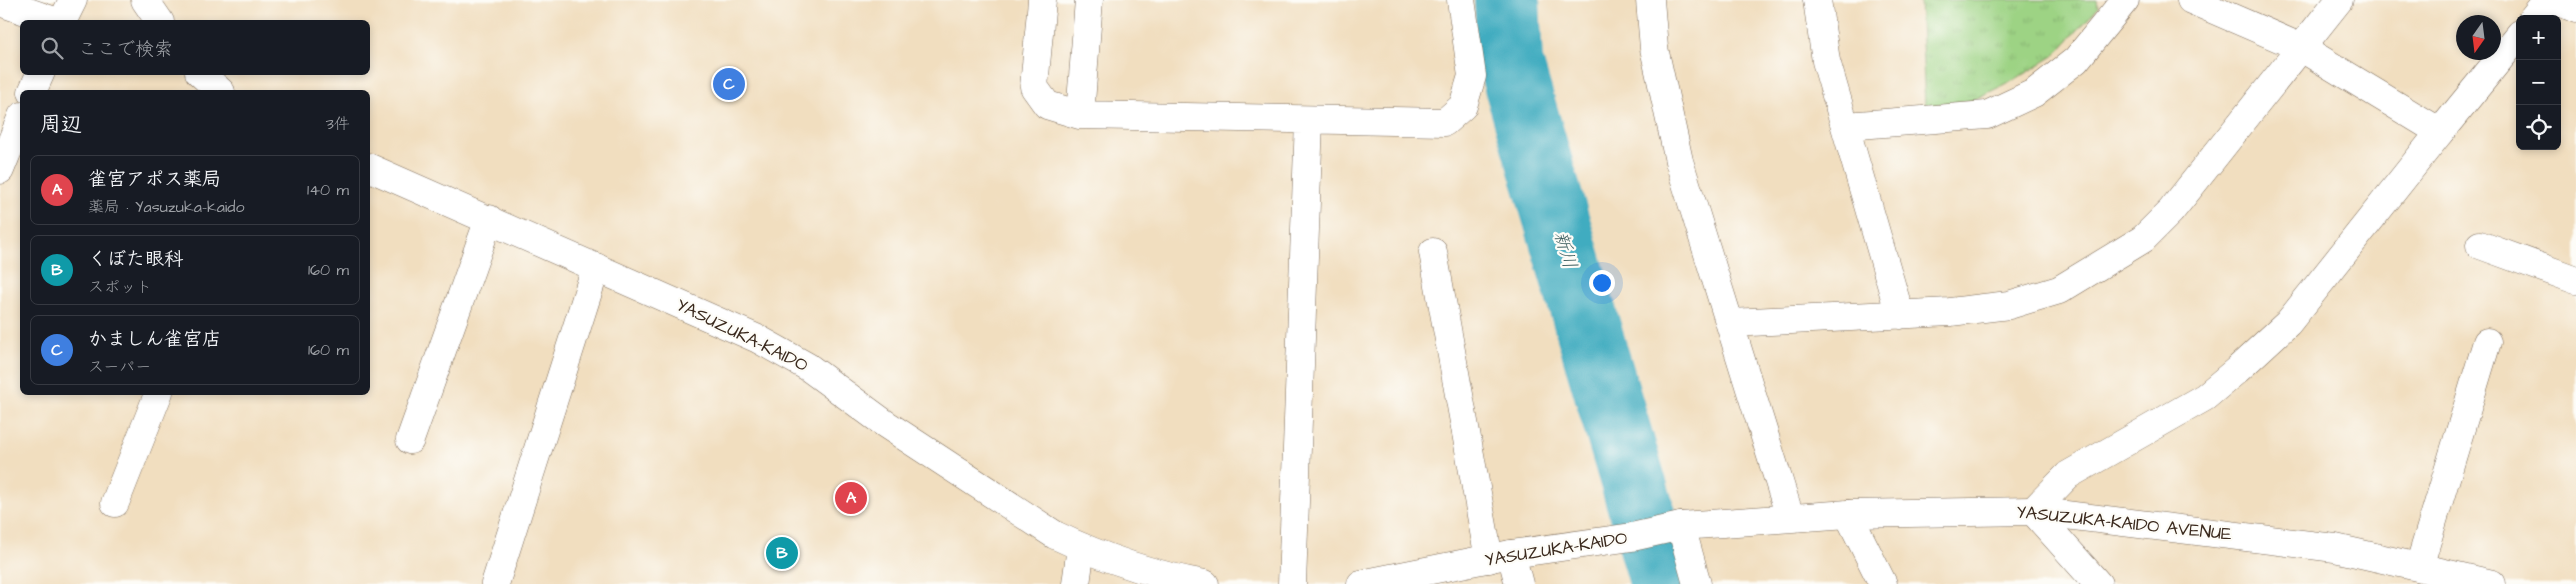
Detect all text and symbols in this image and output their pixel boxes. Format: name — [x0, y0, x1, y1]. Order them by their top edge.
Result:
north arrow — [2456, 15, 2501, 60]
map controls — [2516, 15, 2561, 150]
button: + — [2516, 15, 2561, 60]
search box — [20, 20, 370, 75]
icon: search — [38, 34, 66, 62]
text: ここで検索 — [78, 36, 173, 63]
button: − — [2516, 60, 2561, 105]
pin: C — [713, 65, 745, 103]
button: locate — [2516, 105, 2561, 150]
text: 周辺 — [40, 110, 82, 139]
text: 3件 — [326, 113, 350, 135]
text: 雀宮アポス薬局 — [88, 166, 221, 193]
text: A — [52, 179, 62, 201]
text: 140 m — [307, 179, 349, 201]
text: 薬局 · Yasuzuka-kaido — [88, 196, 245, 218]
water label: 新川 — [1547, 228, 1583, 272]
text: くぼた眼科 — [88, 246, 183, 273]
text: B — [51, 259, 63, 281]
text: 160 m — [308, 259, 349, 281]
your location — [1589, 270, 1615, 296]
text: スポット — [88, 276, 152, 298]
street label: YASUZUKA-KAIDO — [672, 292, 812, 378]
text: かましん雀宮店 — [88, 326, 221, 353]
text: C — [51, 339, 63, 361]
text: 160 m — [308, 339, 349, 361]
text: スーパー — [88, 356, 151, 378]
pin: A — [835, 479, 867, 517]
street label: YASUZUKA-KAIDO AVENUE — [2015, 499, 2233, 547]
street label: YASUZUKA-KAIDO — [1483, 525, 1629, 573]
pin: B — [766, 534, 798, 572]

